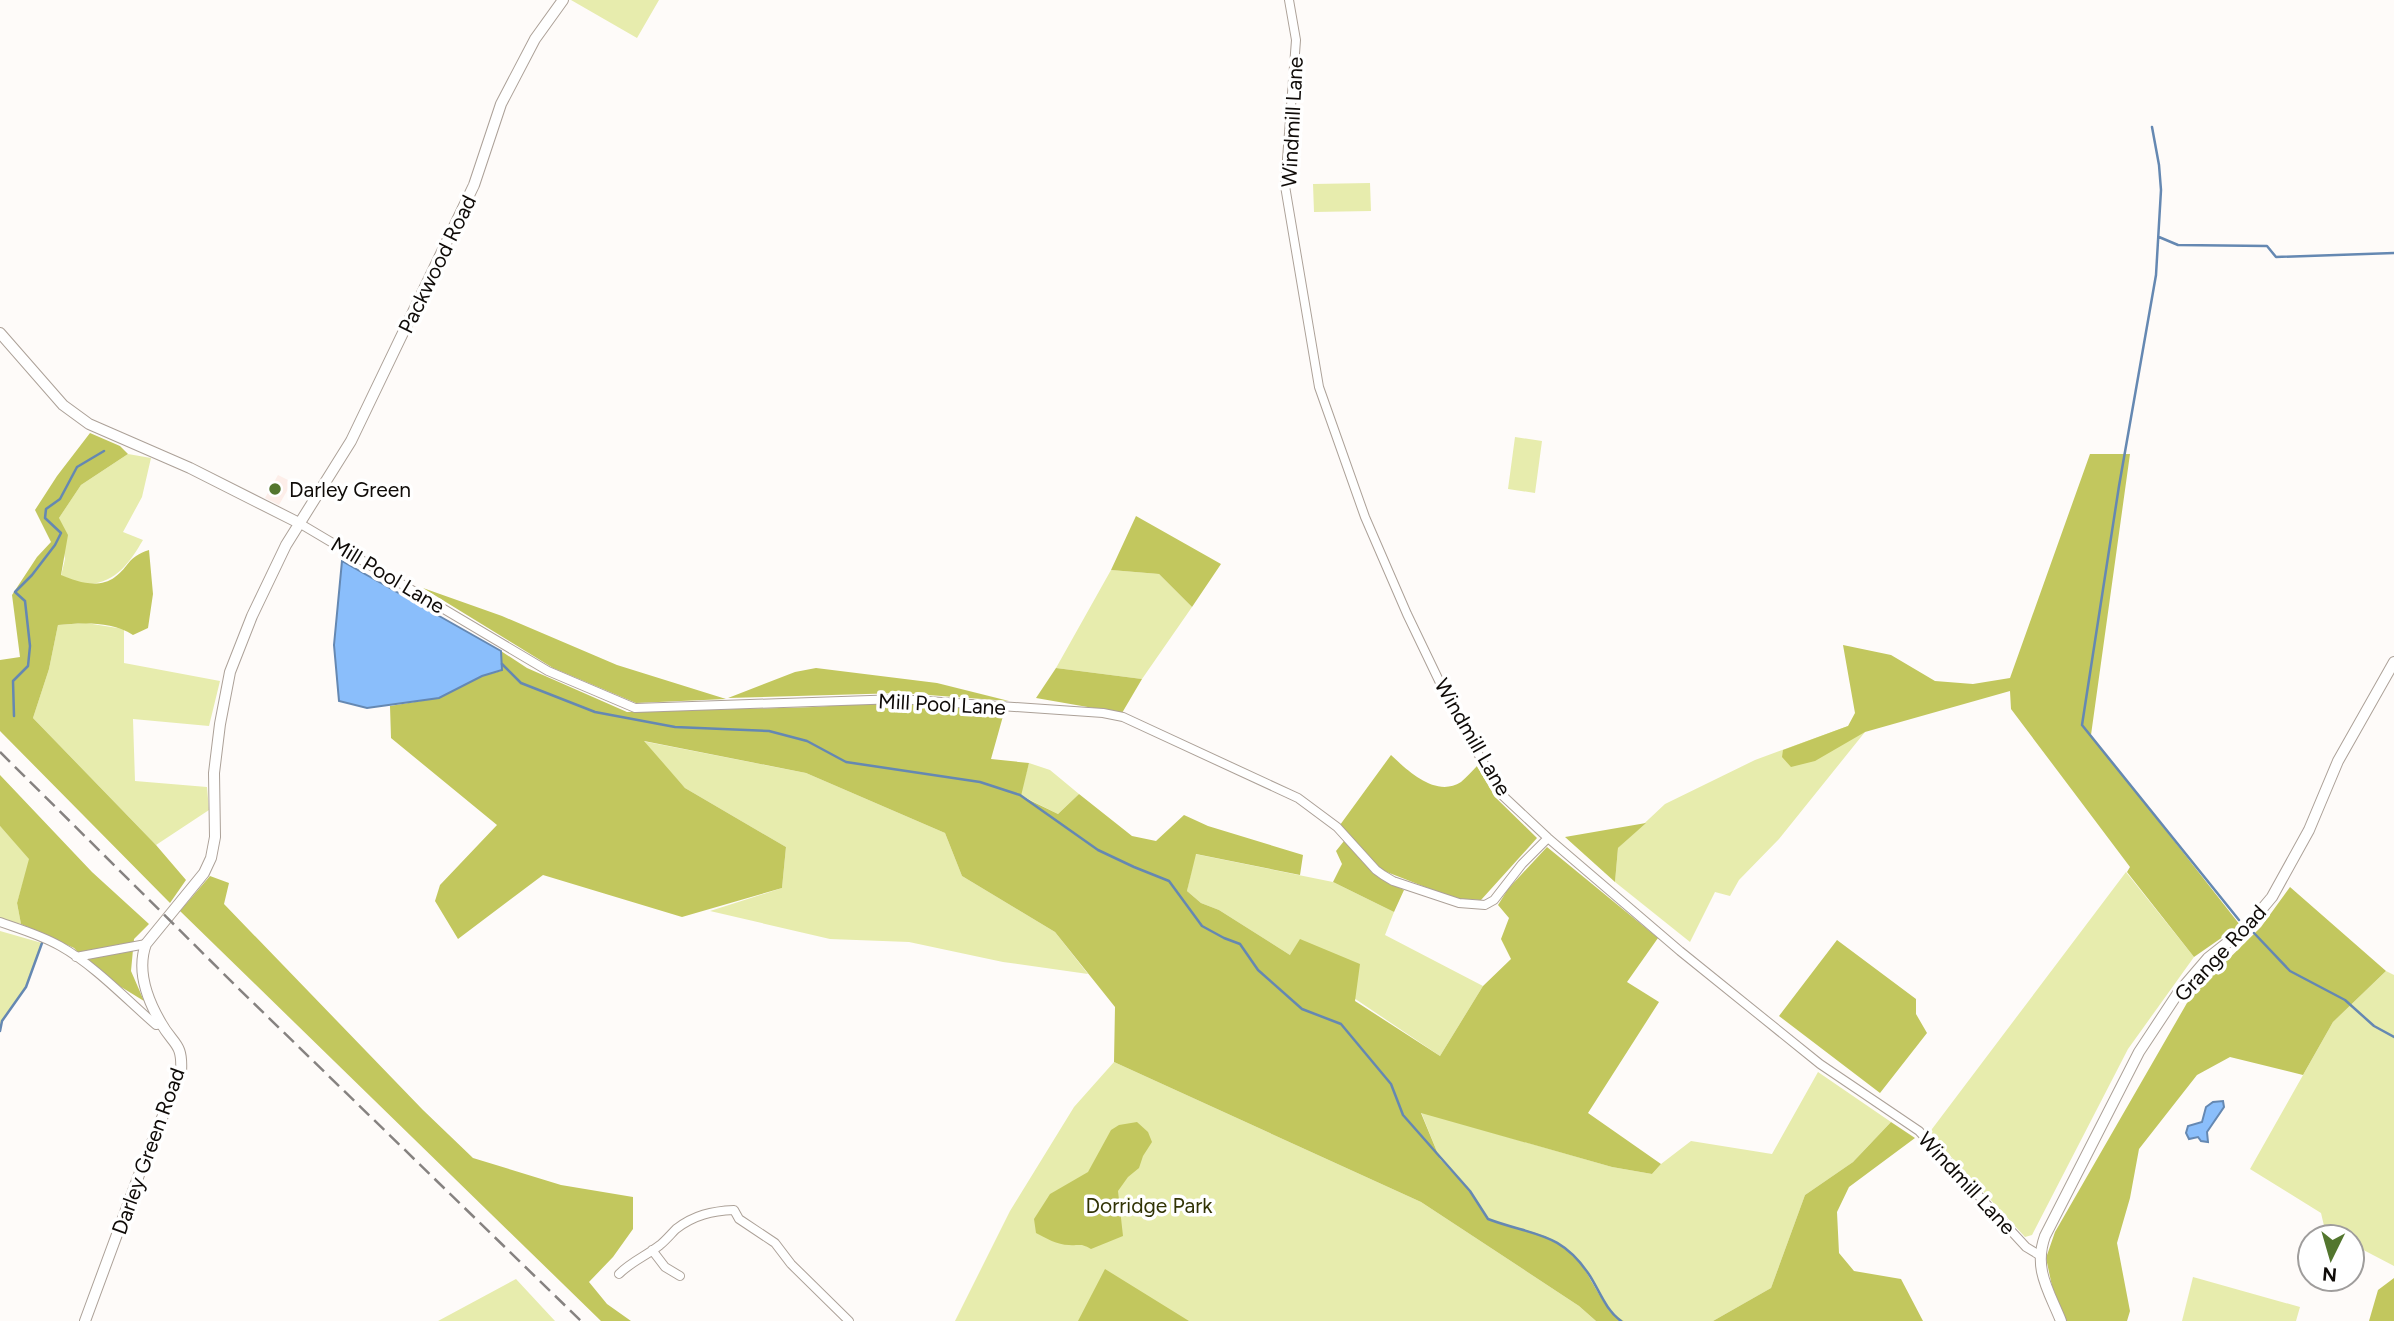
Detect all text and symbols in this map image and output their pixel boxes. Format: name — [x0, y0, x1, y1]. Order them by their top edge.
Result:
street label: Windmill Lane — [1276, 56, 1308, 188]
street label: Packwood Road — [393, 191, 481, 337]
place label: Darley Green — [289, 477, 411, 502]
marker: Darley Green — [267, 481, 283, 497]
street label: Mill Pool Lane — [327, 531, 449, 619]
street label: Windmill Lane — [1429, 674, 1517, 800]
street label: Mill Pool Lane — [877, 688, 1007, 720]
street label: Grange Road — [2169, 900, 2271, 1006]
street label: Darley Green Road — [106, 1064, 190, 1238]
street label: Windmill Lane — [1913, 1127, 2021, 1239]
park label: Dorridge Park — [1086, 1193, 1213, 1218]
north arrow — [2296, 1223, 2366, 1293]
text: N — [2321, 1262, 2338, 1287]

